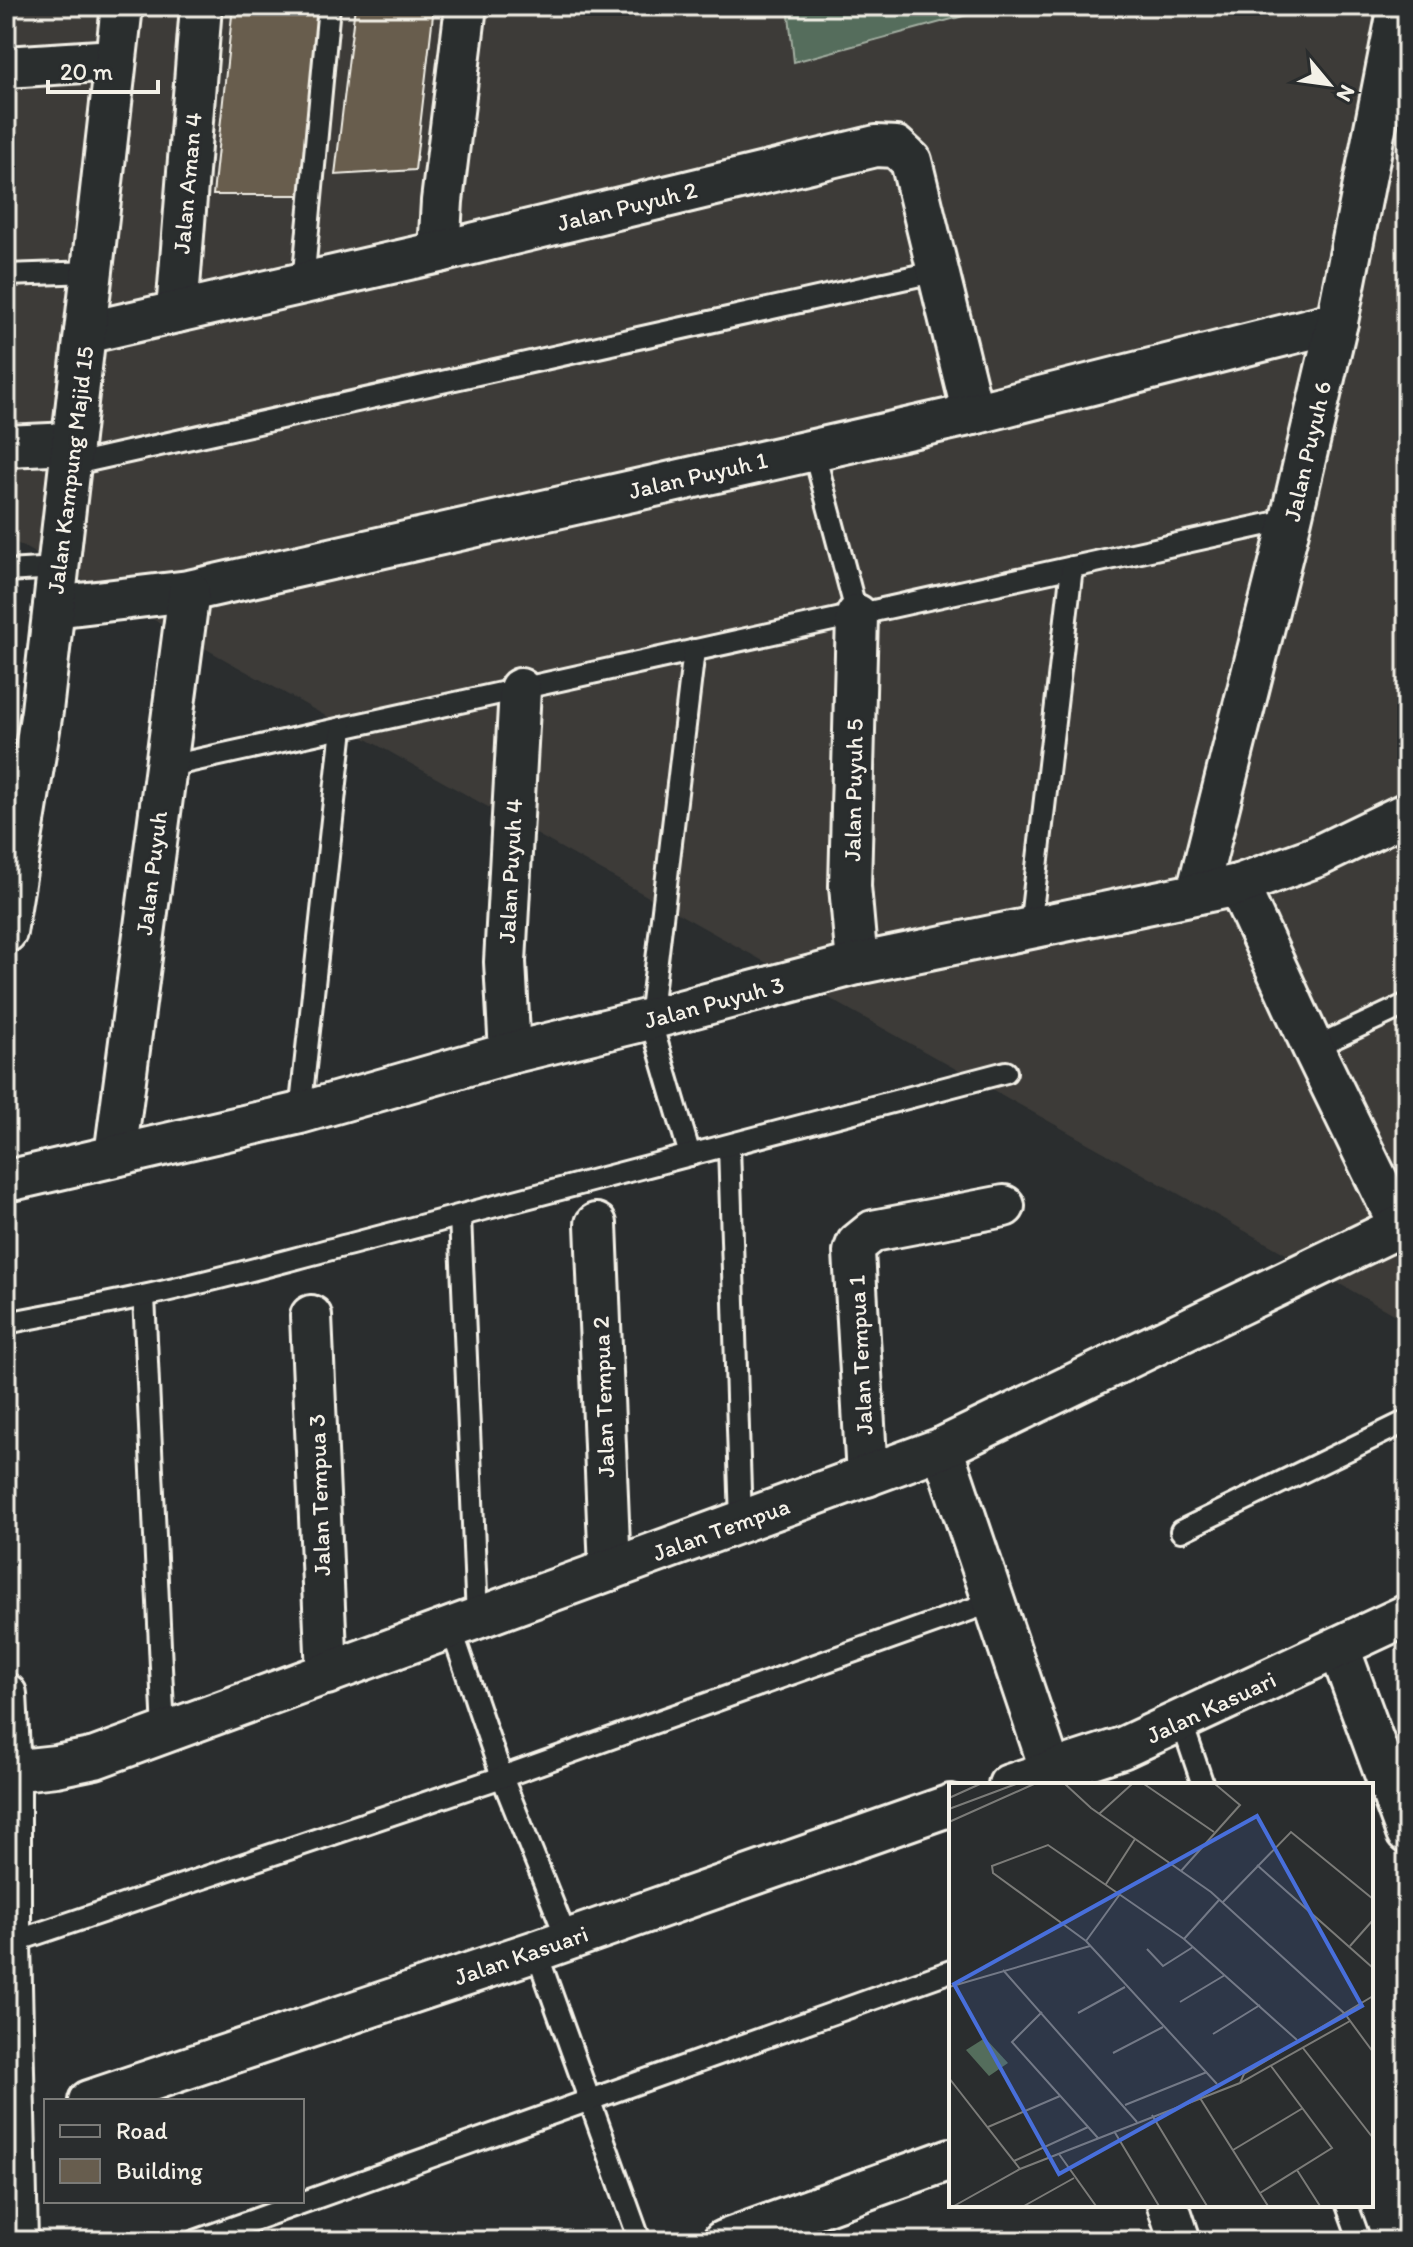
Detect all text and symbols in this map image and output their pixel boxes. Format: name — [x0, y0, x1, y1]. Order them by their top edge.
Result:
scale bar — [48, 44, 158, 94]
north arrow — [1289, 44, 1369, 124]
text: 20 m — [60, 57, 113, 86]
text: N — [1331, 80, 1361, 106]
street label: Jalan Aman 4 — [166, 111, 208, 255]
street label: Jalan Puyuh 2 — [554, 175, 700, 237]
street label: Jalan Kampung Majid 15 — [40, 344, 100, 596]
street label: Jalan Puyuh 6 — [1277, 378, 1337, 524]
street label: Jalan Puyuh 1 — [626, 445, 770, 505]
street label: Jalan Puyuh 5 — [837, 718, 869, 862]
street label: Jalan Puyuh 4 — [492, 798, 528, 944]
street label: Jalan Puyuh — [129, 809, 173, 937]
street label: Jalan Puyuh 3 — [641, 969, 787, 1035]
street label: Jalan Tempua 1 — [841, 1274, 879, 1436]
street label: Jalan Tempua 2 — [586, 1315, 620, 1478]
street label: Jalan Tempua 3 — [302, 1414, 336, 1576]
street label: Jalan Tempua — [649, 1491, 794, 1567]
street label: Jalan Kasuari — [1142, 1664, 1280, 1750]
inset map — [949, 1783, 1373, 2207]
street label: Jalan Kasuari — [450, 1919, 592, 1991]
legend — [44, 2099, 304, 2203]
text: Road — [116, 2116, 168, 2145]
text: Building — [116, 2156, 203, 2185]

